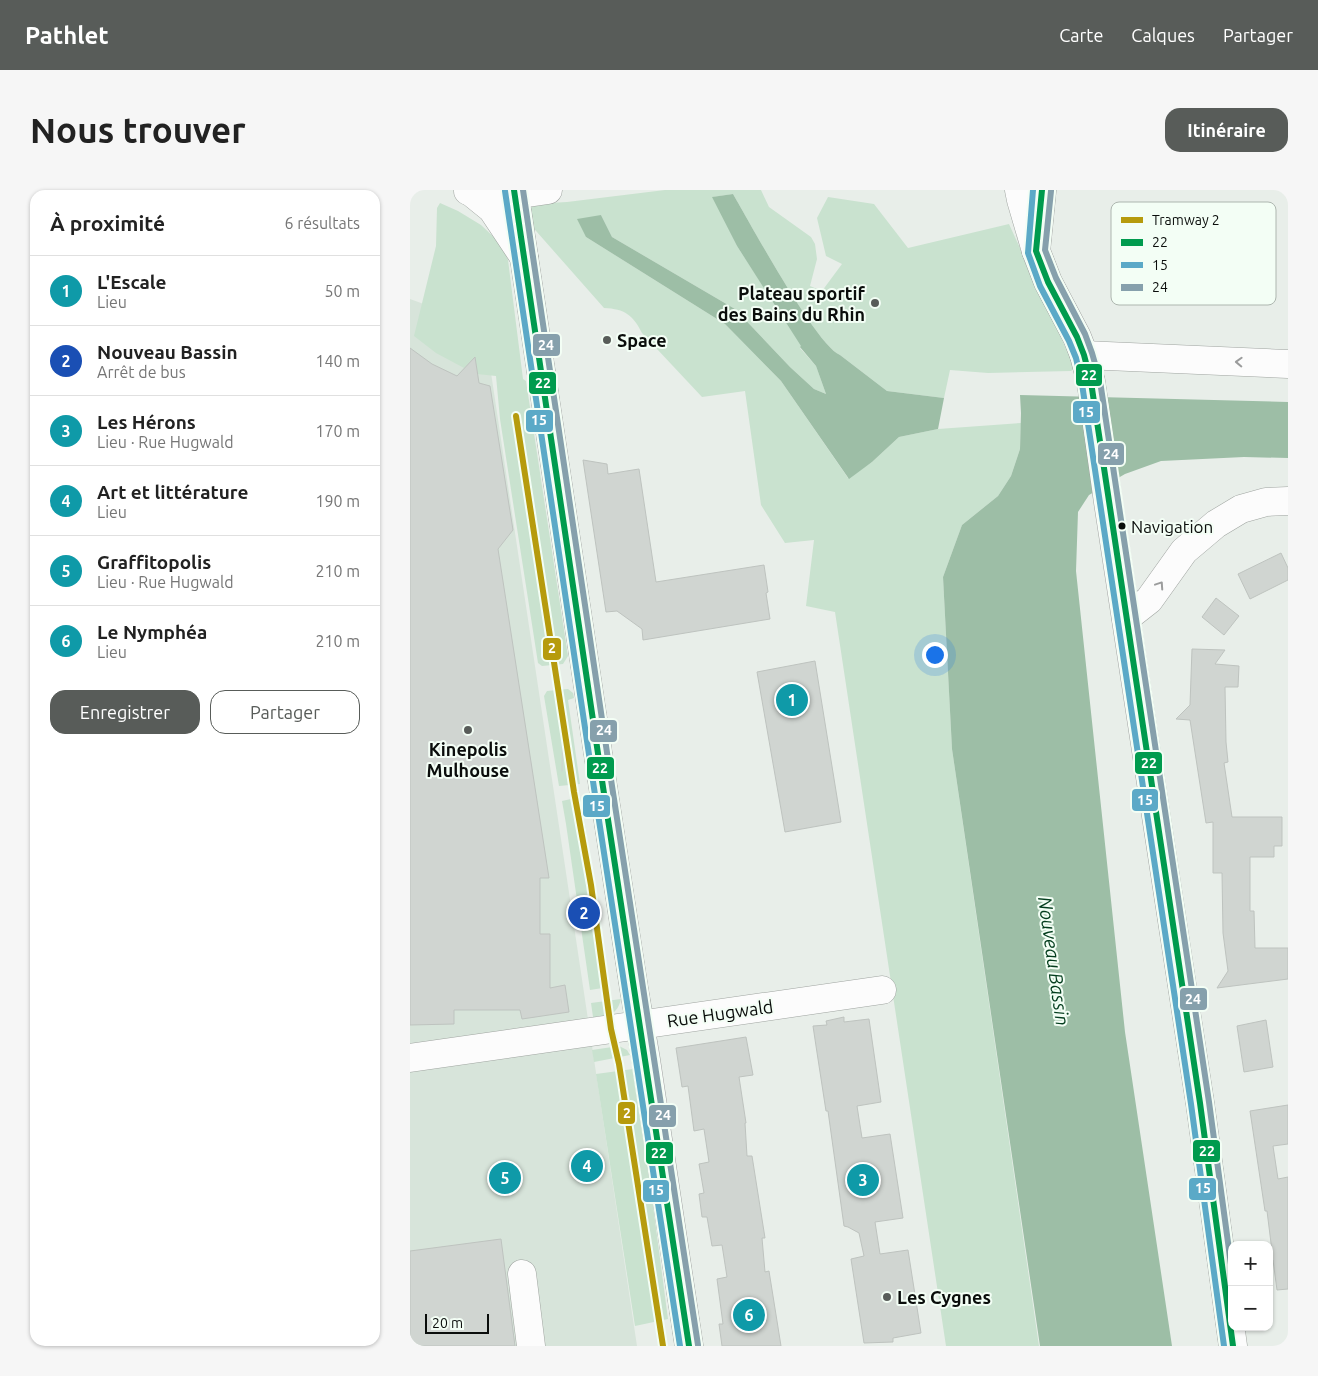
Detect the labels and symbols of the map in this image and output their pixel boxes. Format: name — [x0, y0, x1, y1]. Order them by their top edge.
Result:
legend — [1111, 202, 1276, 305]
text: Tramway 2 — [1152, 212, 1220, 228]
text: 22 — [1152, 234, 1168, 250]
text: 15 — [1152, 257, 1168, 273]
text: 24 — [1152, 279, 1168, 295]
place label: Plateau sportif des Bains du Rhin — [718, 283, 866, 324]
marker: Plateau sportif des Bains du Rhin — [869, 297, 881, 309]
place label: Space — [617, 330, 667, 350]
line badge: 24 — [532, 333, 561, 357]
marker: Space — [601, 334, 613, 346]
text: 24 — [538, 337, 554, 353]
one-way arrow — [1235, 356, 1243, 367]
line badge: 22 — [1075, 363, 1103, 387]
text: 22 — [1081, 367, 1097, 383]
line badge: 22 — [528, 371, 557, 395]
text: 22 — [535, 375, 551, 391]
line badge: 15 — [1072, 400, 1101, 424]
text: 15 — [1078, 404, 1094, 420]
line badge: 15 — [525, 409, 554, 433]
text: 15 — [531, 412, 547, 428]
line badge: 24 — [1097, 442, 1125, 466]
text: 24 — [1103, 446, 1119, 462]
place label: Navigation — [1131, 517, 1213, 536]
marker: Navigation — [1117, 521, 1127, 531]
one-way arrow — [1154, 581, 1163, 591]
line badge: 2 — [542, 637, 562, 661]
text: 2 — [548, 640, 556, 656]
your location — [922, 642, 948, 668]
pin: 1 — [776, 681, 808, 719]
line badge: 24 — [589, 719, 618, 743]
text: 24 — [596, 722, 612, 738]
marker: Kinepolis Mulhouse — [462, 724, 474, 736]
place label: Kinepolis Mulhouse — [427, 739, 509, 780]
line badge: 22 — [1134, 751, 1163, 775]
text: 22 — [1141, 755, 1157, 771]
line badge: 22 — [586, 756, 615, 780]
text: 22 — [592, 760, 608, 776]
line badge: 15 — [1131, 788, 1159, 812]
text: 15 — [1137, 792, 1153, 808]
line badge: 15 — [582, 794, 611, 818]
text: 15 — [589, 798, 605, 814]
pin: 2 — [568, 894, 600, 932]
water label: Nouveau Bassin — [1034, 895, 1074, 1027]
line badge: 24 — [1179, 987, 1208, 1011]
text: 24 — [1185, 991, 1201, 1007]
street label: Rue Hugwald — [666, 996, 774, 1030]
line badge: 2 — [617, 1101, 636, 1125]
line badge: 24 — [648, 1104, 677, 1128]
text: 2 — [623, 1105, 631, 1121]
text: 24 — [655, 1107, 671, 1123]
line badge: 22 — [1192, 1139, 1221, 1163]
line badge: 22 — [645, 1141, 674, 1165]
text: 22 — [1199, 1143, 1215, 1159]
text: 22 — [651, 1145, 667, 1161]
pin: 4 — [571, 1147, 603, 1185]
pin: 5 — [489, 1159, 521, 1197]
pin: 3 — [847, 1161, 879, 1199]
line badge: 15 — [1188, 1177, 1217, 1201]
line badge: 15 — [642, 1179, 670, 1203]
text: 15 — [1195, 1180, 1211, 1196]
text: 15 — [648, 1182, 664, 1198]
place label: Les Cygnes — [897, 1287, 991, 1307]
marker: Les Cygnes — [881, 1291, 893, 1303]
pin: 6 — [733, 1296, 765, 1334]
scale bar — [425, 1311, 489, 1334]

